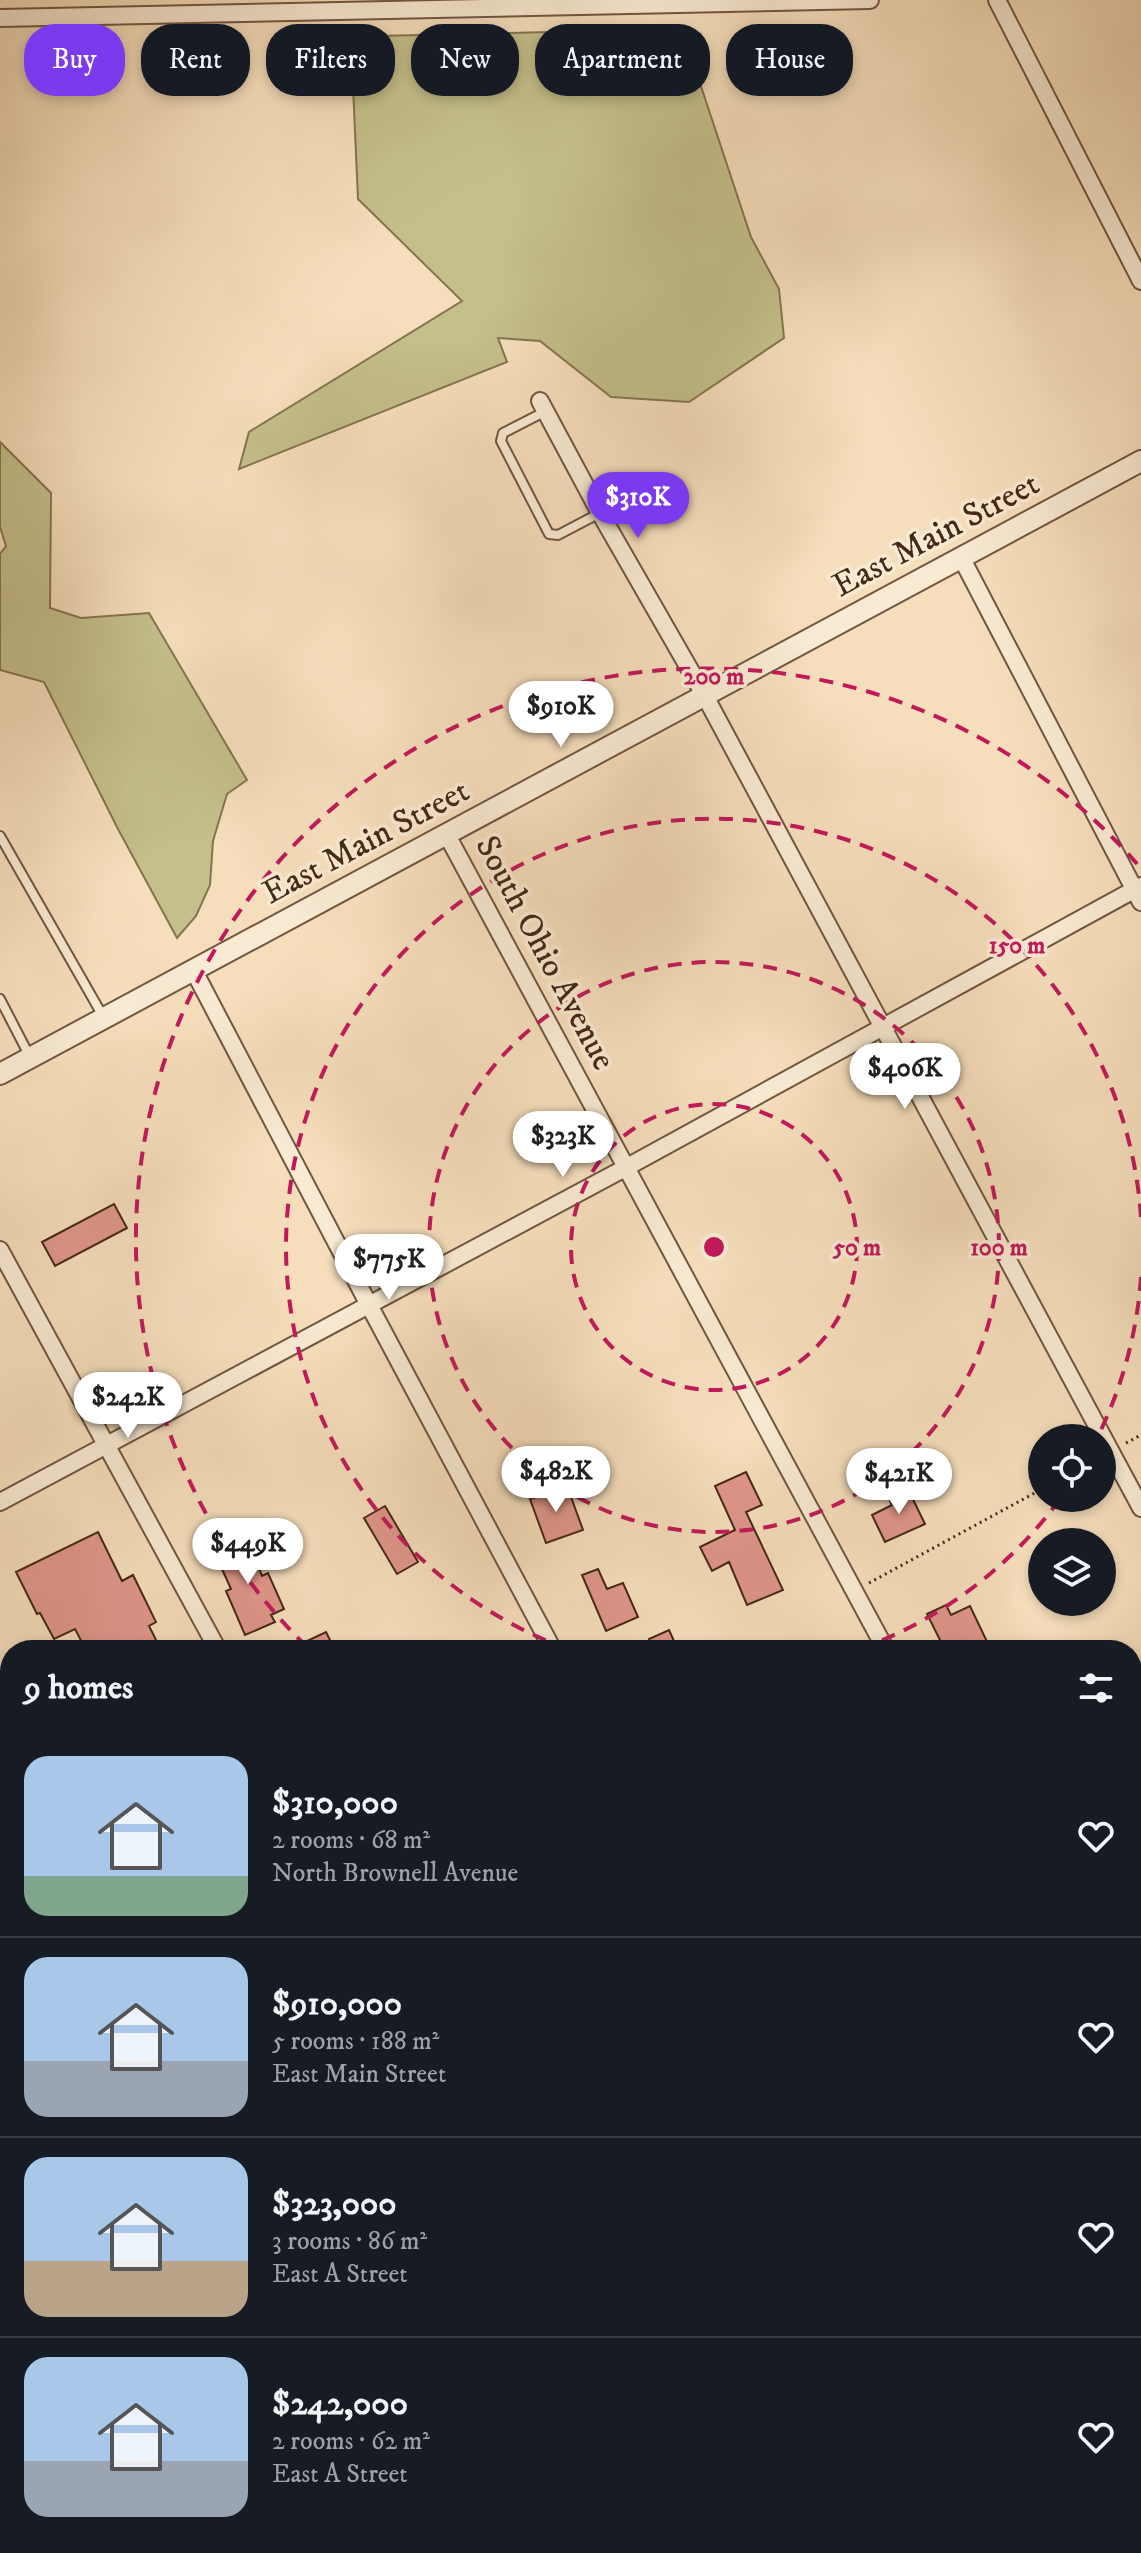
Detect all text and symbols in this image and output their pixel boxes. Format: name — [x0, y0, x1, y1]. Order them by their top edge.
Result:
chip: Buy — [24, 24, 125, 96]
chip: Rent — [141, 24, 250, 96]
chip: Filters — [266, 24, 395, 96]
chip: New — [411, 24, 519, 96]
chip: Apartment — [535, 24, 710, 96]
chip: House — [726, 24, 853, 96]
street label: East Main Street — [826, 463, 1047, 607]
pin: $310K — [582, 472, 694, 540]
text: $310K — [605, 481, 671, 514]
text: 200 m — [684, 662, 744, 692]
pin: $910K — [505, 681, 617, 749]
text: $910K — [527, 690, 595, 723]
street label: East Main Street — [256, 770, 477, 914]
street label: South Ohio Avenue — [466, 829, 624, 1077]
text: 150 m — [989, 931, 1045, 961]
pin: $406K — [849, 1043, 961, 1111]
text: $406K — [868, 1052, 942, 1085]
pin: $323K — [507, 1111, 619, 1179]
text: $323K — [531, 1120, 595, 1153]
centre of rings — [700, 1233, 728, 1261]
text: 50 m — [832, 1233, 881, 1263]
text: 100 m — [970, 1233, 1028, 1263]
pin: $775K — [333, 1234, 445, 1302]
text: $775K — [353, 1243, 425, 1276]
pin: $242K — [72, 1372, 184, 1440]
text: $242K — [92, 1381, 164, 1414]
map controls — [1028, 1424, 1116, 1616]
button: locate — [1028, 1424, 1116, 1512]
pin: $482K — [500, 1446, 612, 1514]
pin: $421K — [843, 1448, 955, 1516]
text: $482K — [519, 1455, 593, 1488]
text: $421K — [864, 1457, 934, 1490]
pin: $449K — [192, 1518, 304, 1586]
text: $449K — [210, 1527, 286, 1560]
button: layers — [1028, 1528, 1116, 1616]
icon: filters — [1074, 1666, 1118, 1710]
text: 9 homes — [24, 1667, 133, 1709]
text: $310,000 — [272, 1782, 398, 1824]
icon: home — [88, 1788, 184, 1884]
icon: heart — [1074, 1814, 1118, 1858]
text: 2 rooms · 68 m² — [272, 1824, 430, 1857]
text: North Brownell Avenue — [272, 1857, 518, 1890]
text: $910,000 — [272, 1983, 402, 2025]
icon: home — [88, 1989, 184, 2085]
icon: heart — [1074, 2015, 1118, 2059]
text: 5 rooms · 188 m² — [272, 2025, 439, 2058]
text: East Main Street — [272, 2058, 446, 2091]
text: $323,000 — [272, 2183, 397, 2225]
icon: home — [88, 2189, 184, 2285]
icon: heart — [1074, 2215, 1118, 2259]
text: 3 rooms · 86 m² — [272, 2225, 427, 2258]
text: East A Street — [272, 2258, 408, 2291]
text: $242,000 — [272, 2383, 408, 2425]
icon: home — [88, 2389, 184, 2485]
icon: heart — [1074, 2415, 1118, 2459]
text: 2 rooms · 62 m² — [272, 2425, 430, 2458]
text: East A Street — [272, 2458, 408, 2491]

